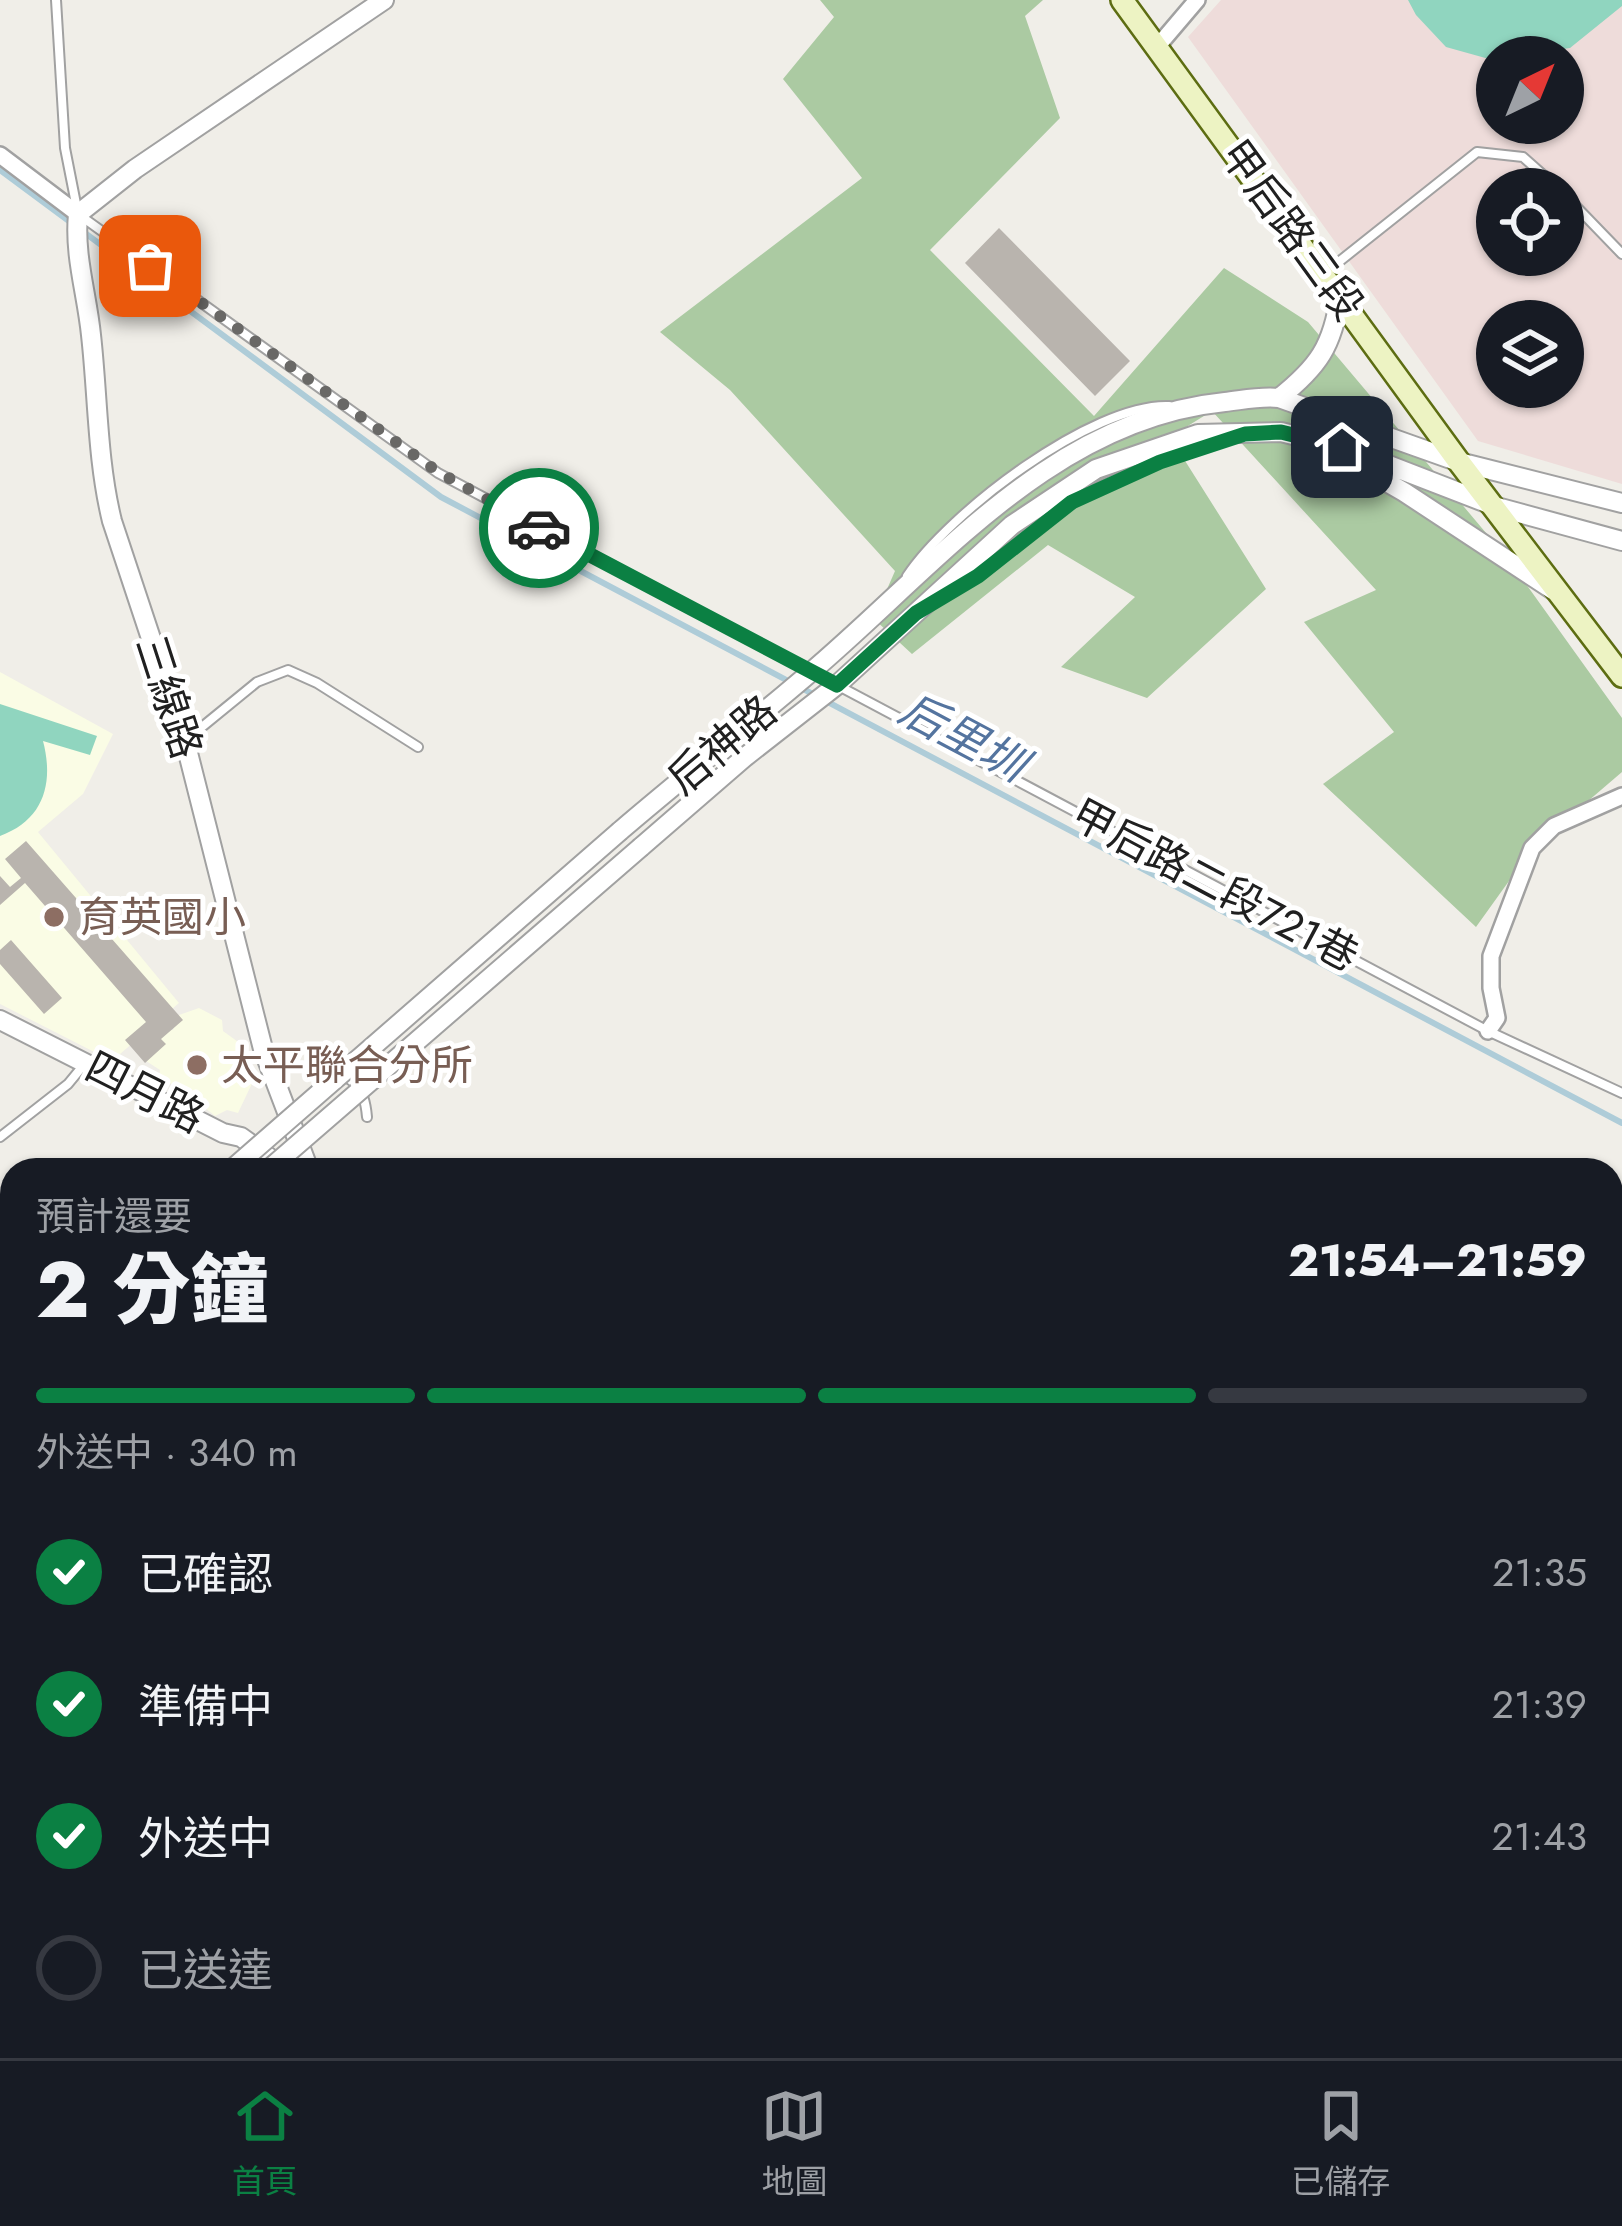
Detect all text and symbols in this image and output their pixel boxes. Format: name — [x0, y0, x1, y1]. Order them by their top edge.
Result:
north arrow — [1476, 36, 1584, 144]
map controls — [1476, 36, 1584, 408]
street label: 甲后路三段 — [1206, 127, 1378, 333]
button: locate — [1476, 168, 1584, 276]
pin — [99, 215, 201, 317]
icon: bag — [117, 233, 183, 299]
button: layers — [1476, 300, 1584, 408]
pin — [1291, 396, 1393, 498]
icon: home — [1309, 414, 1375, 480]
courier — [479, 468, 599, 588]
icon: car — [506, 495, 572, 561]
street label: 三線路 — [121, 628, 217, 766]
water label: 后里圳 — [888, 677, 1043, 800]
street label: 后神路 — [654, 681, 790, 809]
street label: 甲后路二段721巷 — [1061, 784, 1369, 986]
place label: 育英國小 — [78, 887, 246, 948]
marker: 育英國小 — [41, 904, 67, 930]
place label: 太平聯合分所 — [221, 1035, 473, 1096]
street label: 四月路 — [75, 1036, 215, 1148]
marker: 太平聯合分所 — [184, 1052, 210, 1078]
text: 預計還要 — [36, 1188, 192, 1245]
text: 21:54–21:59 — [1288, 1228, 1587, 1293]
text: 2 分鐘 — [36, 1234, 269, 1346]
text: 外送中 · 340 m — [36, 1424, 298, 1481]
icon: check — [36, 1539, 102, 1605]
text: 已確認 — [138, 1542, 273, 1607]
text: 21:35 — [1492, 1544, 1587, 1601]
icon: check — [36, 1671, 102, 1737]
text: 準備中 — [138, 1674, 273, 1739]
text: 21:39 — [1492, 1676, 1587, 1733]
icon: check — [36, 1803, 102, 1869]
text: 外送中 — [138, 1806, 273, 1871]
text: 21:43 — [1492, 1808, 1587, 1865]
text: 已送達 — [138, 1938, 273, 2003]
tab: 首頁 — [232, 2083, 298, 2205]
tab: 地圖 — [761, 2083, 827, 2205]
tab: 已儲存 — [1291, 2083, 1390, 2205]

